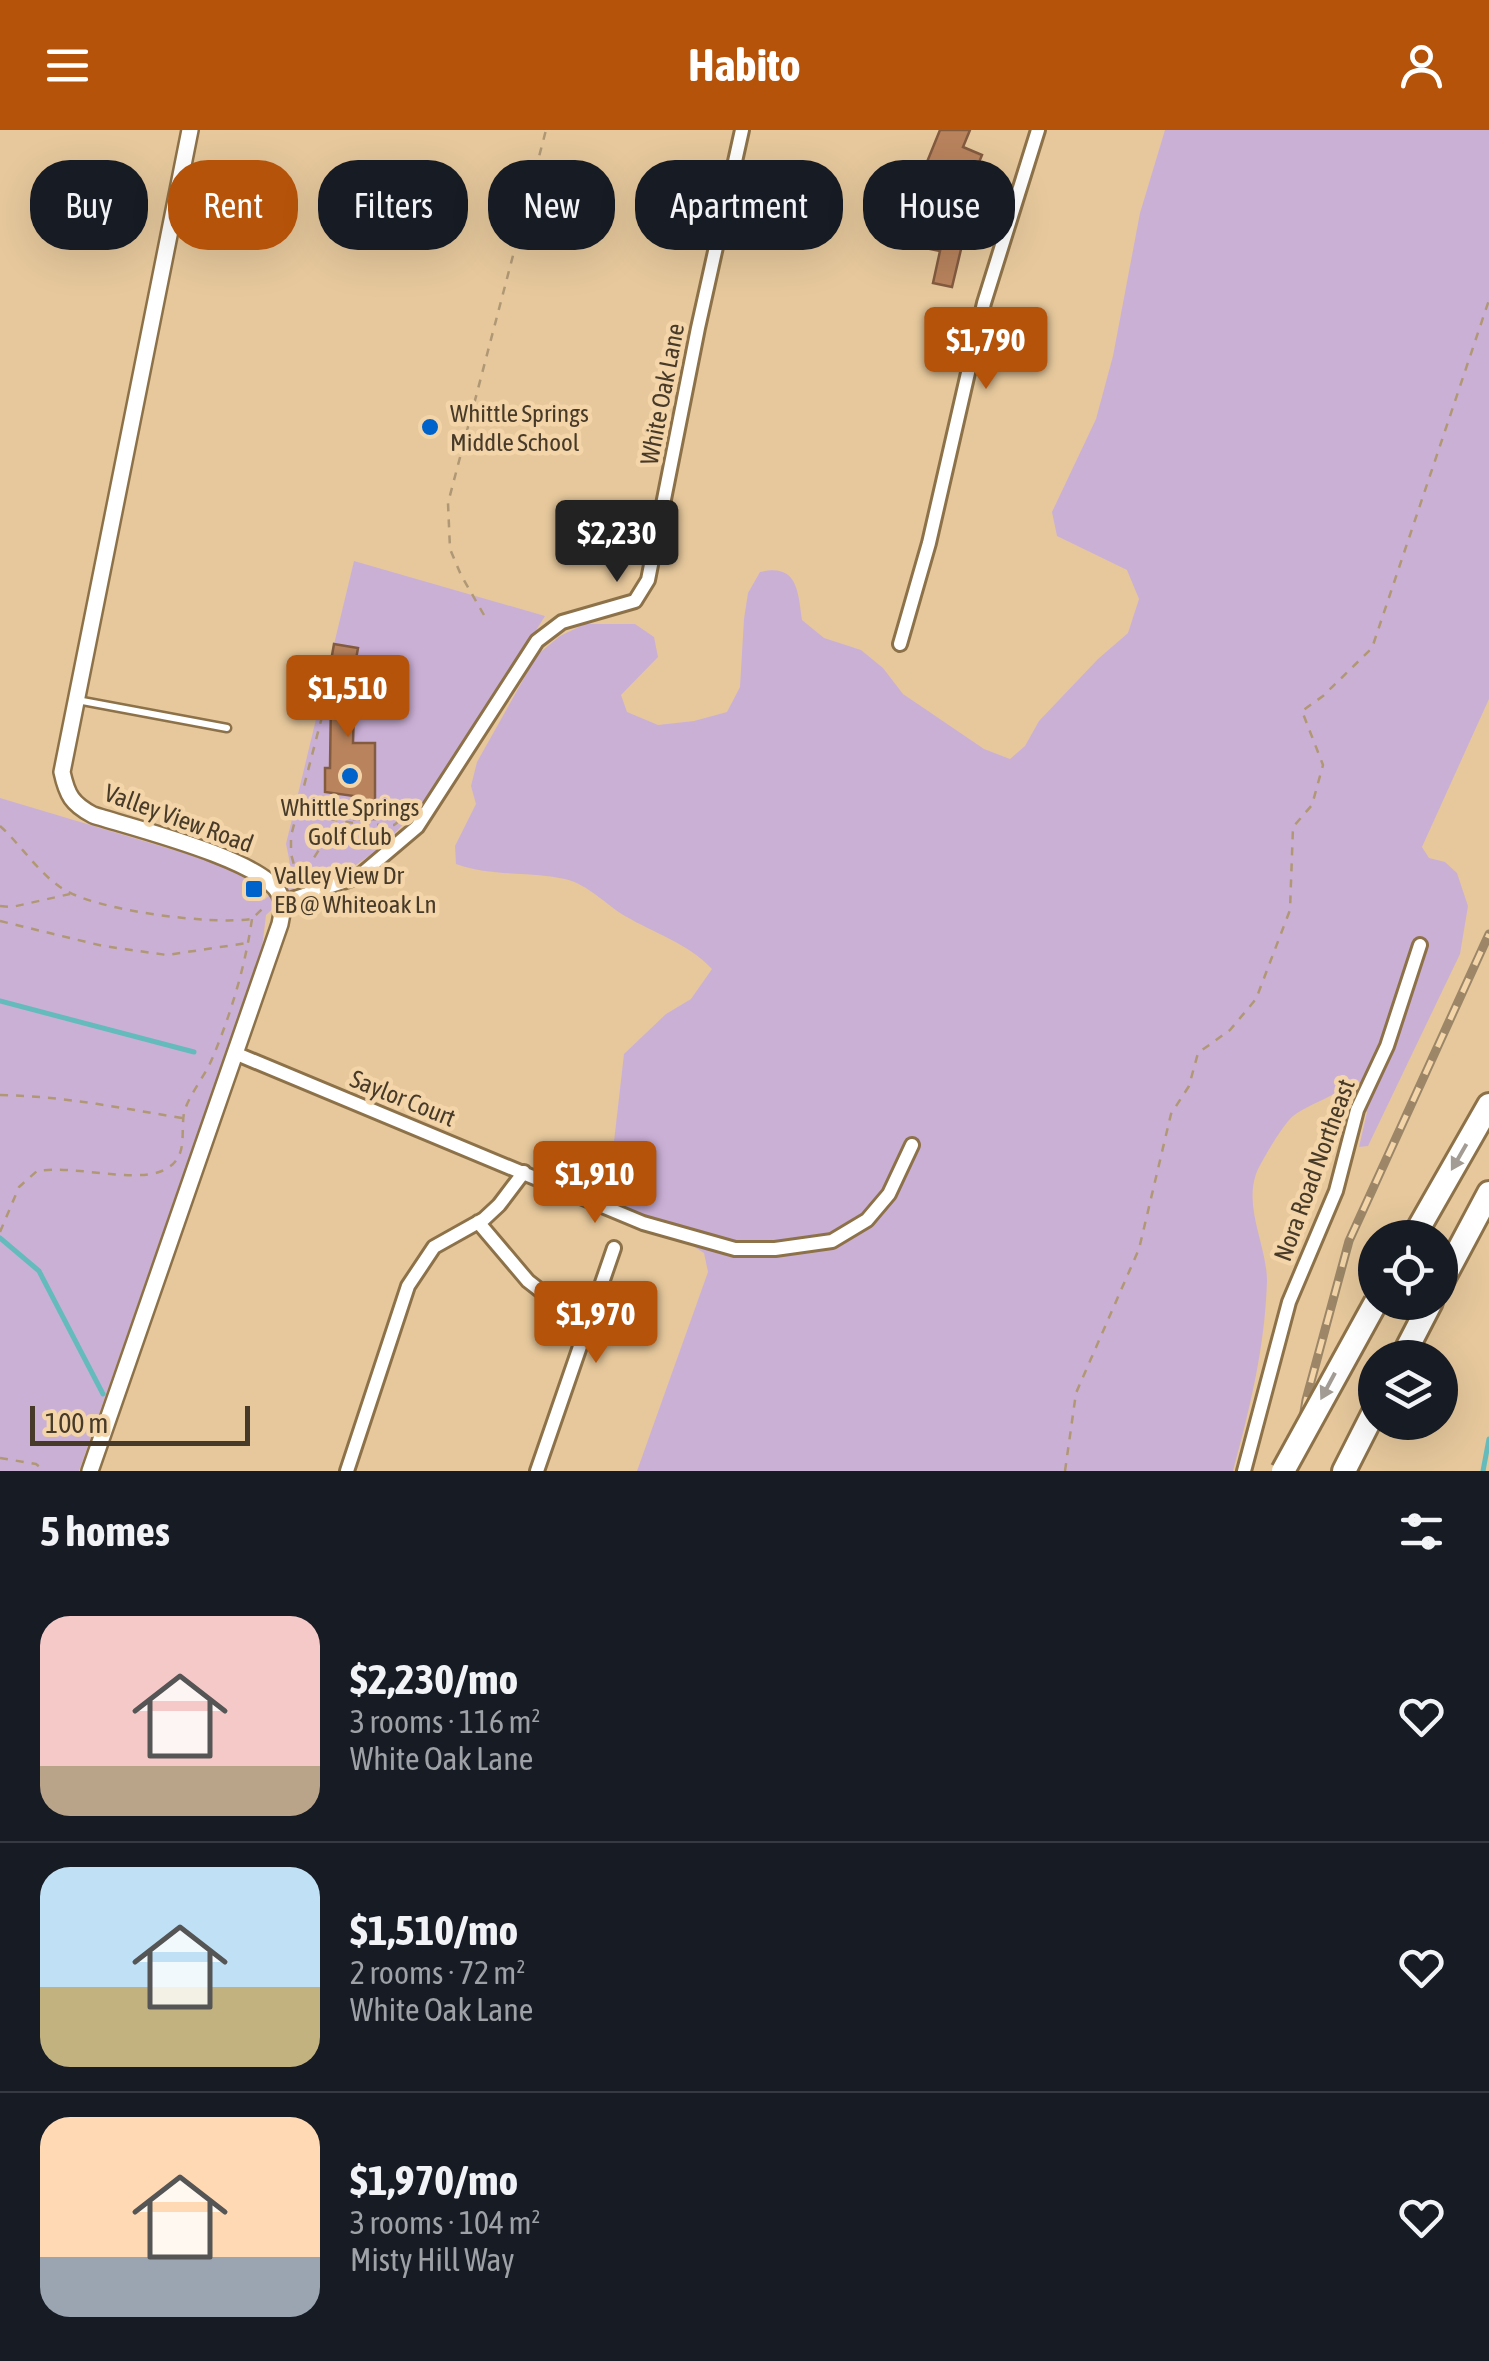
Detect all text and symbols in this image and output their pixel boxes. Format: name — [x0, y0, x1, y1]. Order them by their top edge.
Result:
icon: menu — [40, 38, 95, 93]
icon: person — [1394, 38, 1449, 93]
text: Habito — [688, 39, 801, 91]
chip: Buy — [30, 160, 148, 250]
chip: Rent — [168, 160, 298, 250]
chip: Filters — [318, 160, 468, 250]
chip: New — [488, 160, 615, 250]
chip: Apartment — [635, 160, 843, 250]
chip: House — [863, 160, 1015, 250]
pin: $1,790 — [905, 307, 1067, 392]
street label: White Oak Lane — [635, 321, 689, 467]
text: $1,790 — [946, 321, 1026, 358]
place label: Whittle Springs Middle School — [450, 399, 589, 456]
marker: Whittle Springs Middle School — [419, 416, 441, 438]
pin: $2,230 — [536, 500, 698, 585]
text: $2,230 — [577, 514, 657, 551]
pin: $1,510 — [267, 655, 429, 740]
text: $1,510 — [308, 669, 388, 706]
marker: Whittle Springs Golf Club — [339, 765, 361, 787]
street label: Valley View Road — [101, 778, 257, 858]
place label: Whittle Springs Golf Club — [281, 793, 420, 850]
place label: Valley View Dr EB @ Whiteoak Ln — [274, 861, 437, 918]
marker: Valley View Dr EB @ Whiteoak Ln — [243, 878, 265, 900]
street label: Saylor Court — [346, 1064, 460, 1132]
street label: Nora Road Northeast — [1268, 1075, 1360, 1265]
pin: $1,910 — [514, 1141, 676, 1226]
one-way arrow — [1451, 1142, 1468, 1171]
text: $1,910 — [555, 1155, 635, 1192]
map controls — [1358, 1220, 1458, 1440]
button: locate — [1358, 1220, 1458, 1320]
pin: $1,970 — [515, 1281, 677, 1366]
text: $1,970 — [556, 1295, 636, 1332]
button: layers — [1358, 1340, 1458, 1440]
one-way arrow — [1320, 1372, 1337, 1401]
scale bar — [30, 1401, 250, 1446]
text: 100 m — [45, 1407, 108, 1439]
icon: filters — [1394, 1504, 1449, 1559]
text: 5 homes — [40, 1507, 170, 1555]
text: $2,230/mo — [350, 1655, 518, 1703]
icon: home — [120, 1656, 240, 1776]
icon: heart — [1394, 1689, 1449, 1744]
text: 3 rooms · 116 m² — [350, 1703, 540, 1740]
text: White Oak Lane — [350, 1740, 533, 1777]
text: $1,510/mo — [350, 1906, 518, 1954]
icon: home — [120, 1907, 240, 2027]
icon: heart — [1394, 1940, 1449, 1995]
text: 2 rooms · 72 m² — [350, 1954, 525, 1991]
text: White Oak Lane — [350, 1991, 533, 2028]
text: $1,970/mo — [350, 2156, 518, 2204]
icon: home — [120, 2157, 240, 2277]
icon: heart — [1394, 2190, 1449, 2245]
text: 3 rooms · 104 m² — [350, 2204, 540, 2241]
text: Misty Hill Way — [350, 2241, 514, 2278]

